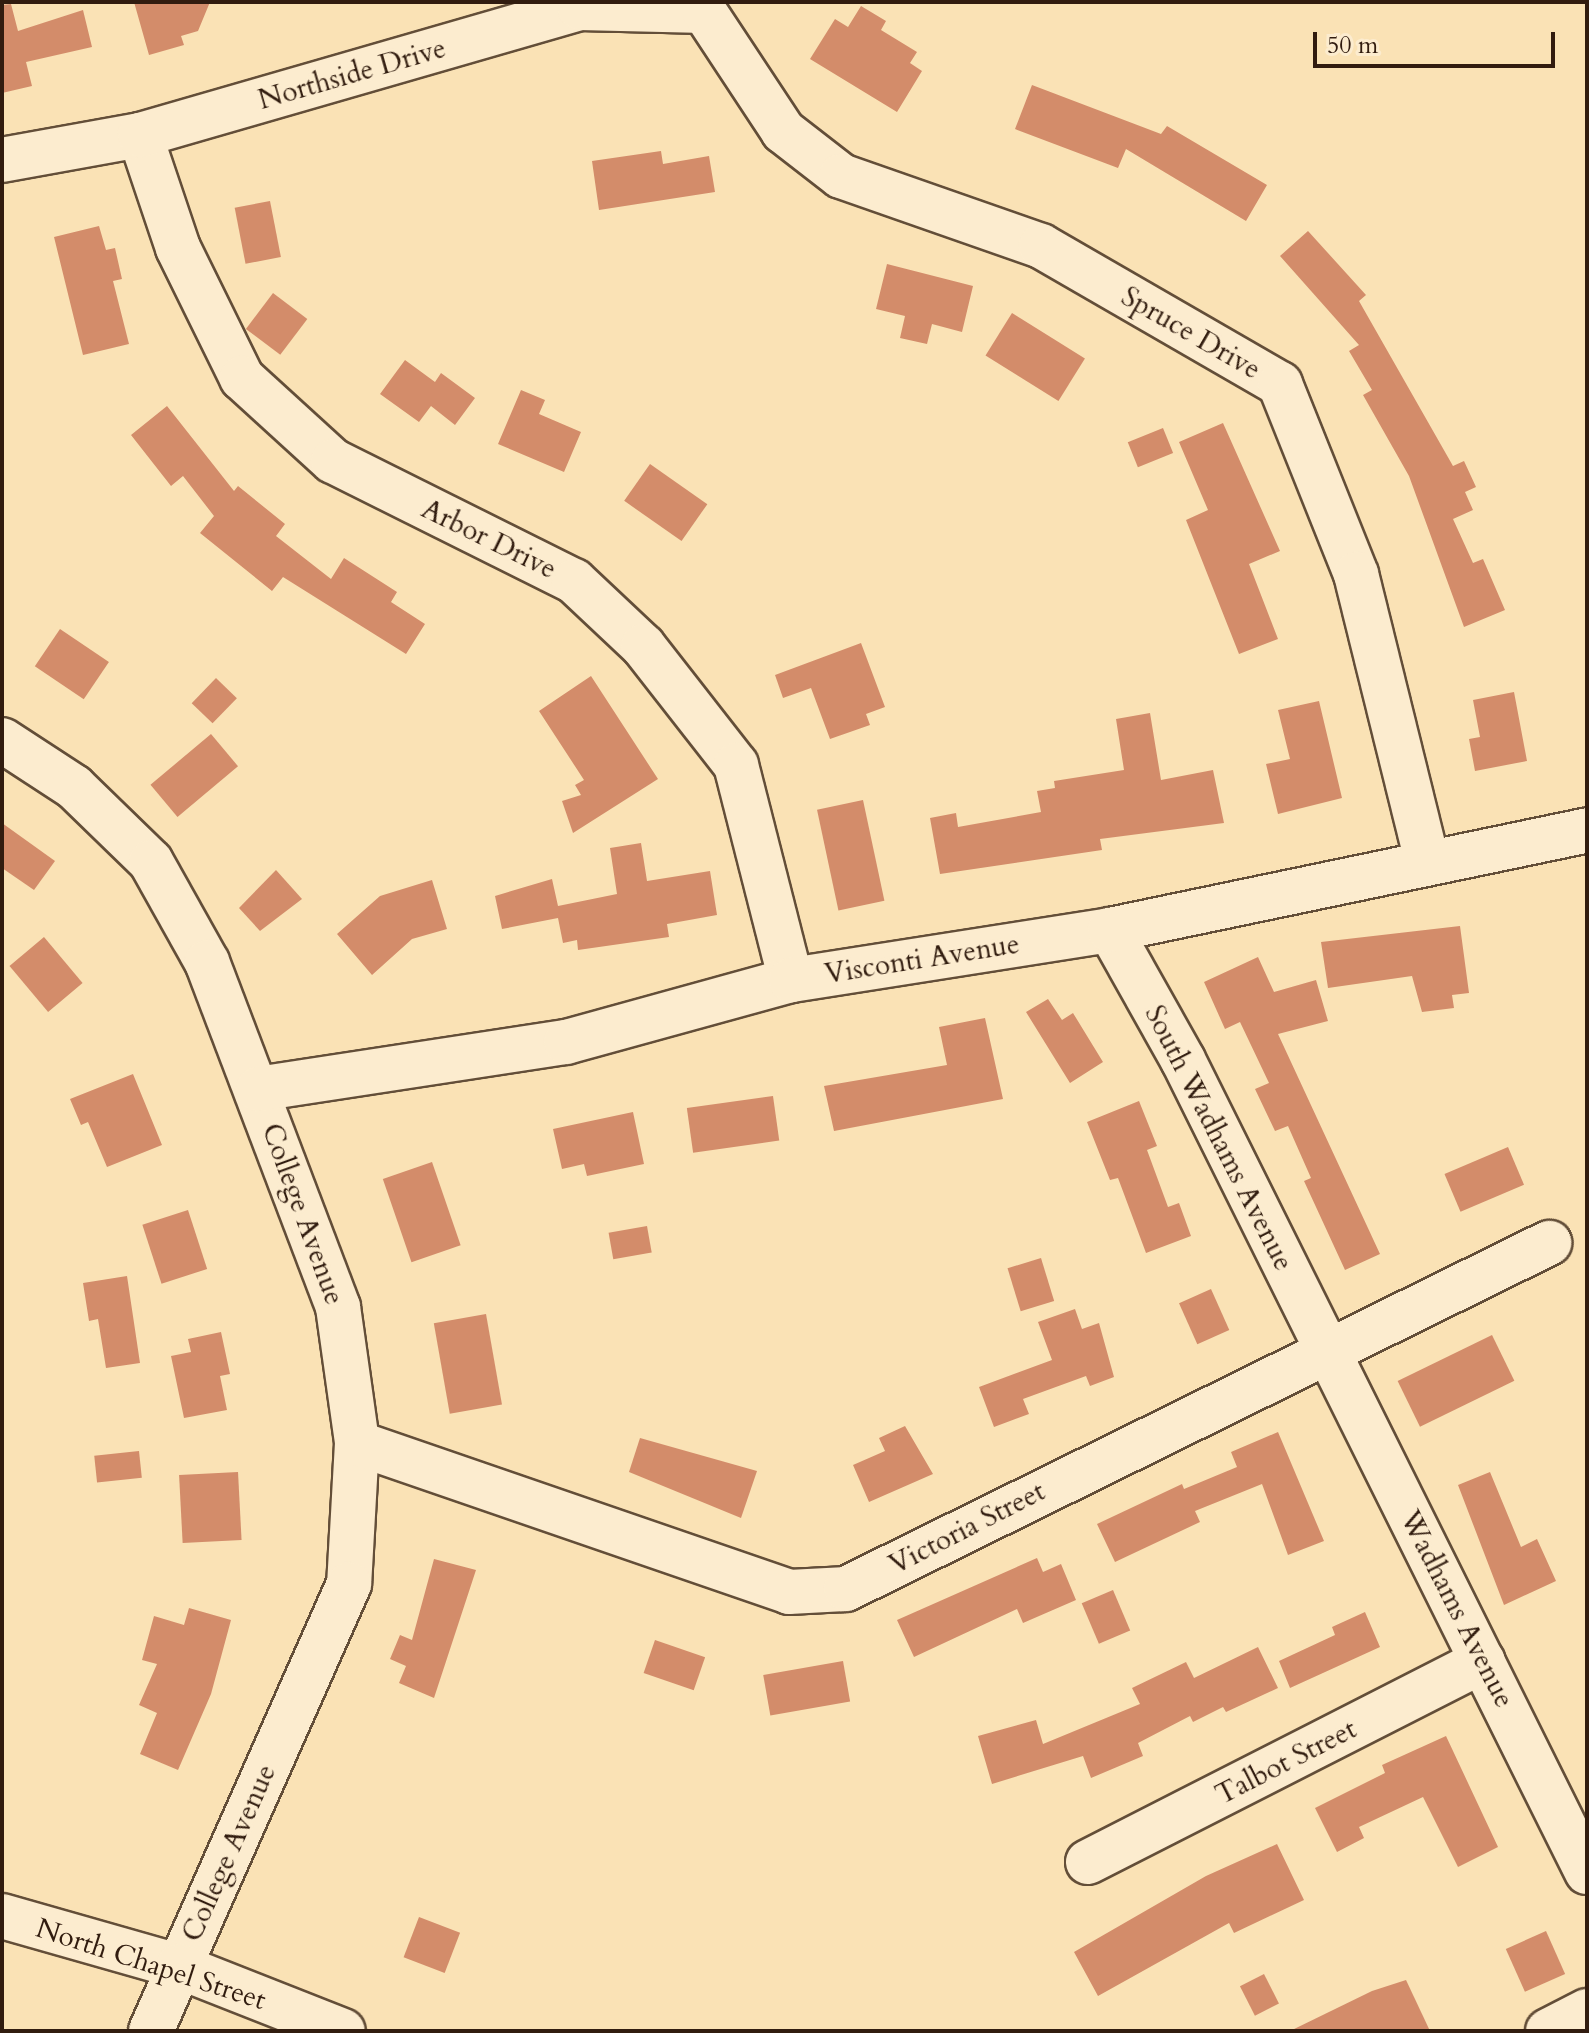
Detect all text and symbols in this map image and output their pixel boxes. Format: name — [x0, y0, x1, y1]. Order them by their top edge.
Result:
scale bar — [1317, 16, 1559, 66]
text: 50 m — [1327, 29, 1378, 62]
street label: Northside Drive — [254, 31, 450, 117]
street label: Spruce Drive — [1115, 280, 1267, 386]
street label: Arbor Drive — [416, 492, 562, 586]
street label: Visconti Avenue — [822, 927, 1022, 991]
street label: South Wadhams Avenue — [1138, 1000, 1300, 1276]
street label: College Avenue — [255, 1119, 351, 1309]
street label: Victoria Street — [884, 1474, 1050, 1582]
street label: Wadhams Avenue — [1393, 1505, 1521, 1713]
street label: Talbot Street — [1210, 1712, 1362, 1812]
street label: College Avenue — [175, 1759, 283, 1947]
street label: North Chapel Street — [32, 1911, 270, 2017]

